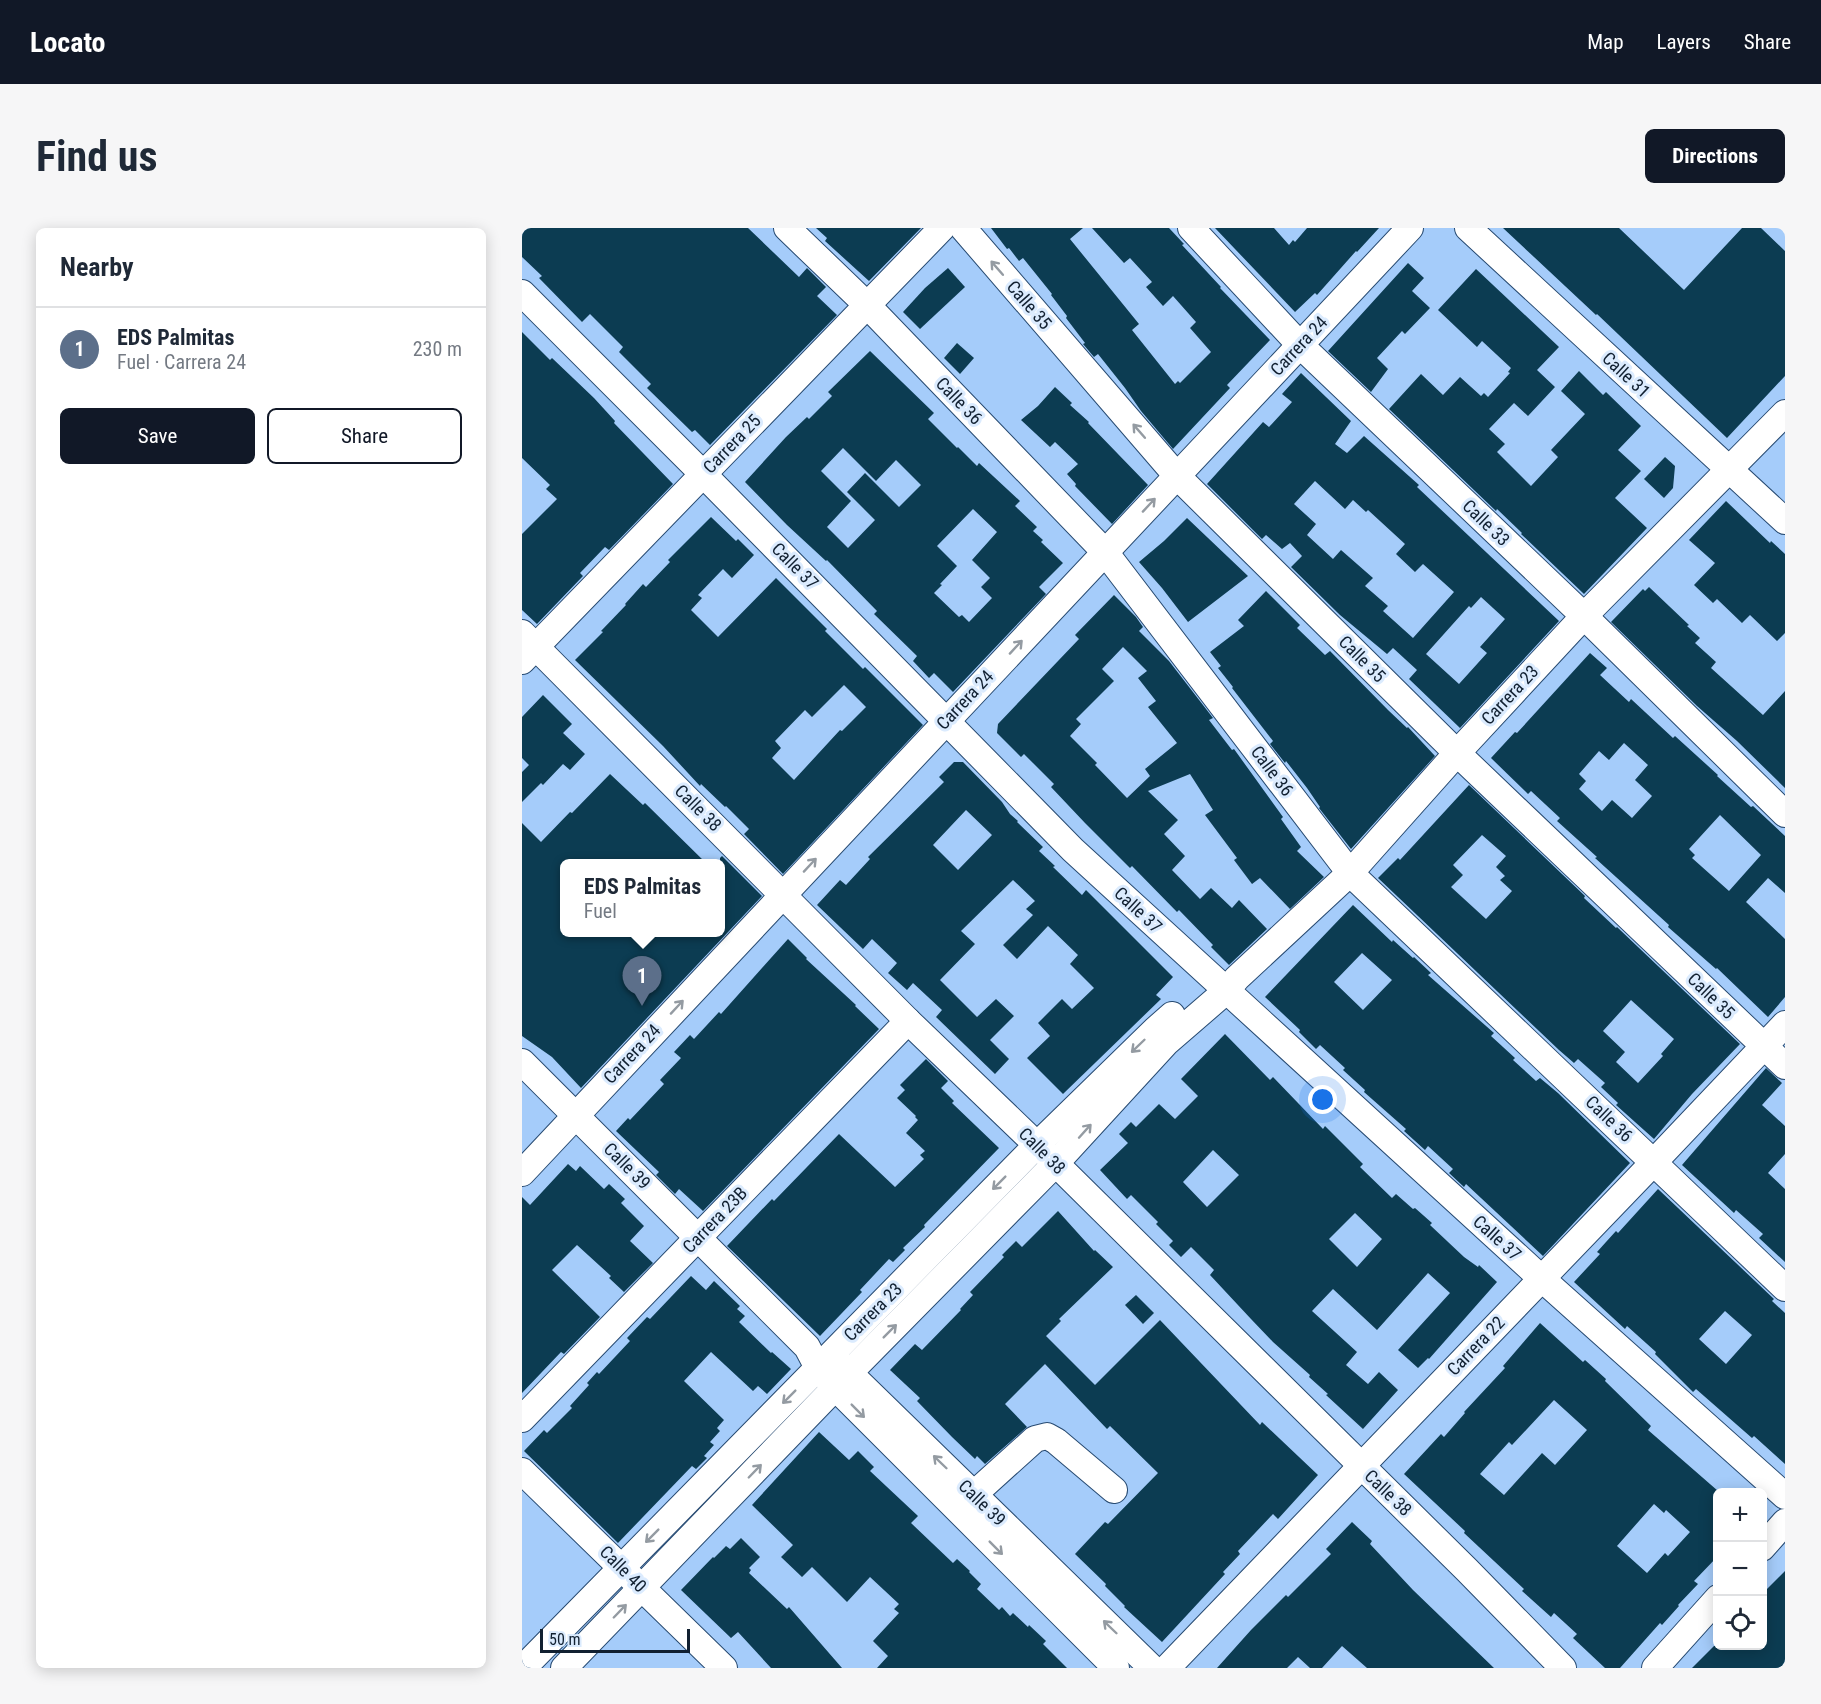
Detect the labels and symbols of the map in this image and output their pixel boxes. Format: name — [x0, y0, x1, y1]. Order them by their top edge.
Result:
one-way arrow — [991, 260, 1004, 276]
street label: Calle 35 — [1003, 276, 1056, 333]
street label: Carrera 24 — [1266, 311, 1332, 380]
street label: Calle 31 — [1598, 347, 1655, 402]
street label: Calle 36 — [932, 373, 987, 429]
street label: Carrera 25 — [698, 410, 765, 477]
one-way arrow — [1132, 424, 1146, 439]
street label: Calle 33 — [1458, 495, 1514, 550]
one-way arrow — [1142, 497, 1157, 512]
street label: Calle 37 — [768, 538, 823, 593]
street label: Calle 35 — [1335, 631, 1390, 686]
one-way arrow — [1008, 639, 1023, 654]
street label: Carrera 23 — [1477, 661, 1542, 729]
street label: Carrera 24 — [932, 665, 998, 734]
street label: Calle 36 — [1247, 741, 1298, 800]
street label: Calle 38 — [671, 780, 726, 835]
one-way arrow — [803, 858, 817, 873]
street label: Calle 37 — [1110, 882, 1167, 937]
pin: 1 — [622, 956, 662, 1006]
street label: Calle 35 — [1683, 968, 1739, 1023]
one-way arrow — [669, 1000, 684, 1015]
street label: Carrera 24 — [599, 1019, 665, 1088]
one-way arrow — [1131, 1039, 1146, 1053]
your location — [1308, 1085, 1337, 1114]
street label: Calle 36 — [1581, 1091, 1637, 1146]
street label: Calle 38 — [1015, 1123, 1070, 1178]
one-way arrow — [1078, 1124, 1092, 1139]
street label: Calle 39 — [600, 1138, 655, 1193]
one-way arrow — [992, 1175, 1007, 1190]
street label: Carrera 23B — [678, 1182, 751, 1257]
street label: Calle 37 — [1469, 1211, 1526, 1265]
street label: Carrera 23 — [839, 1278, 906, 1345]
street label: Carrera 22 — [1442, 1312, 1509, 1379]
one-way arrow — [883, 1323, 898, 1338]
one-way arrow — [782, 1390, 797, 1405]
one-way arrow — [851, 1403, 866, 1418]
one-way arrow — [932, 1454, 947, 1469]
one-way arrow — [748, 1463, 762, 1478]
street label: Calle 38 — [1360, 1465, 1416, 1520]
street label: Calle 39 — [954, 1475, 1010, 1530]
one-way arrow — [645, 1528, 660, 1543]
street label: Calle 40 — [596, 1541, 651, 1596]
one-way arrow — [989, 1541, 1004, 1556]
one-way arrow — [612, 1604, 627, 1619]
one-way arrow — [1102, 1620, 1117, 1635]
scale bar — [540, 1626, 690, 1654]

